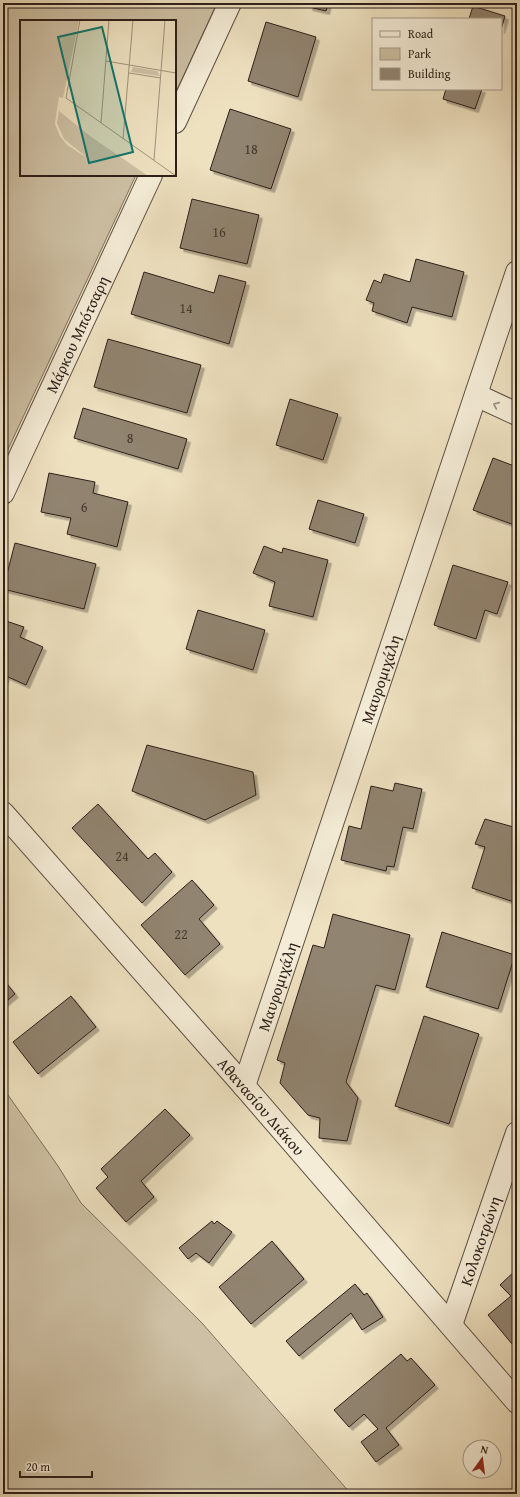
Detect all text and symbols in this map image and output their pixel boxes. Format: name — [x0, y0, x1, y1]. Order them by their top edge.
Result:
legend — [372, 18, 502, 90]
inset map — [20, 20, 176, 176]
text: Road — [408, 25, 434, 42]
text: Park — [408, 45, 432, 62]
text: Building — [408, 65, 451, 82]
house number: 18 — [244, 139, 258, 159]
house number: 16 — [212, 222, 226, 242]
street label: Μάρκου Μπότσαρη — [39, 272, 115, 397]
house number: 14 — [179, 298, 193, 318]
one-way arrow — [493, 401, 500, 409]
house number: 8 — [127, 428, 134, 448]
house number: 6 — [81, 497, 88, 517]
street label: Μαυρομιχάλη — [354, 631, 407, 727]
house number: 24 — [115, 846, 129, 866]
house number: 22 — [174, 924, 188, 944]
street label: Μαυρομιχάλη — [251, 939, 304, 1034]
street label: Αθανασίου Διάκου — [212, 1052, 311, 1161]
street label: Κολοκοτρώνη — [453, 1193, 506, 1289]
north arrow — [462, 1439, 502, 1479]
text: N — [479, 1441, 491, 1458]
scale bar — [20, 1453, 92, 1479]
text: 20 m — [26, 1458, 50, 1475]

